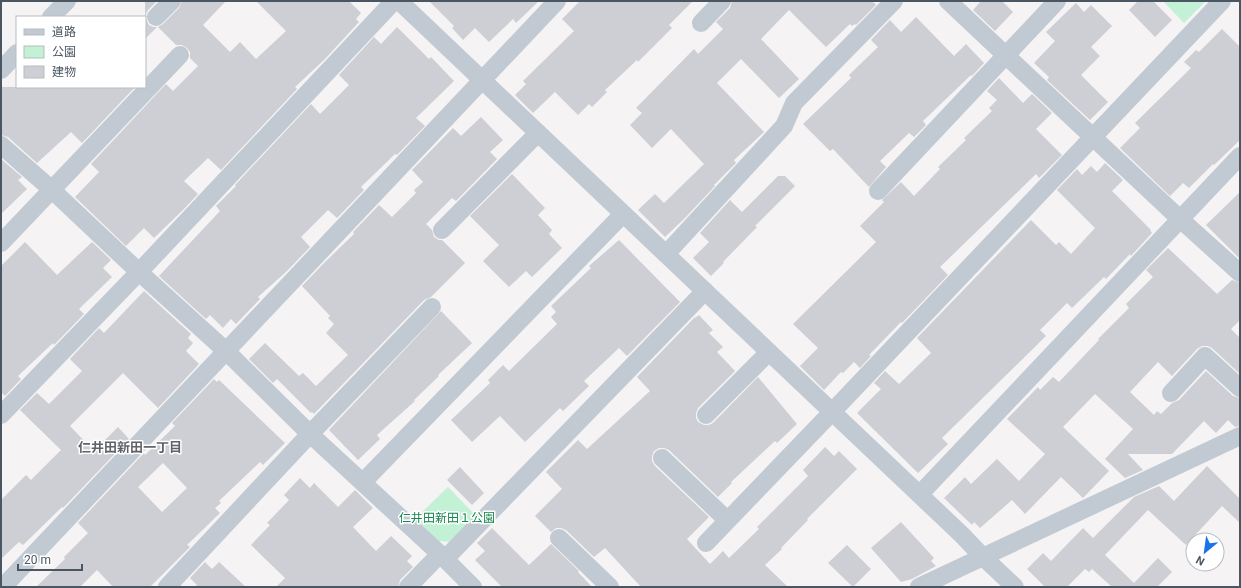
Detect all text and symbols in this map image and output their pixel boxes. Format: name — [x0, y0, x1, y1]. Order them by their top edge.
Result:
legend — [16, 16, 146, 88]
text: 道路 — [52, 25, 76, 39]
text: 公園 — [52, 45, 76, 59]
text: 建物 — [52, 65, 76, 79]
district label: 仁井田新田一丁目 — [78, 440, 182, 455]
park label: 仁井田新田１公園 — [399, 511, 495, 525]
north arrow — [1185, 532, 1225, 572]
scale bar — [18, 546, 82, 572]
text: 20 m — [24, 553, 51, 567]
text: N — [1194, 553, 1207, 568]

